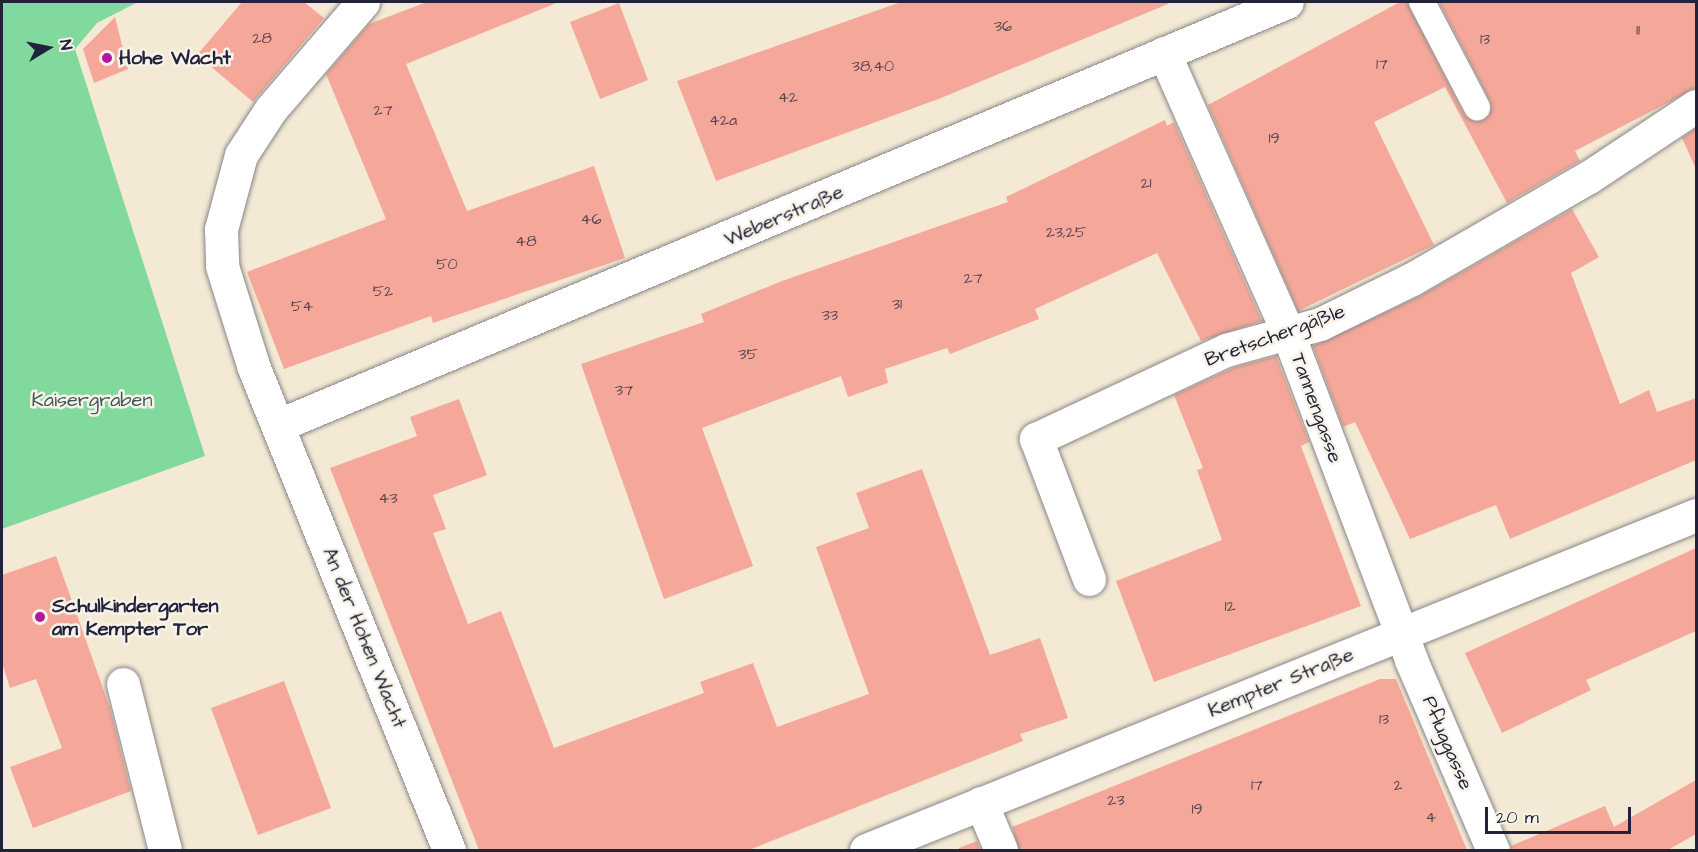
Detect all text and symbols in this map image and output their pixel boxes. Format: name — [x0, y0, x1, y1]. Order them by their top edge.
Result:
house number: 36 — [994, 16, 1012, 36]
north arrow — [18, 18, 78, 78]
house number: 11 — [1636, 20, 1640, 40]
house number: 28 — [252, 28, 272, 48]
house number: 13 — [1480, 29, 1490, 49]
text: N — [54, 38, 77, 52]
place label: Hohe Wacht — [119, 46, 231, 70]
marker: Hohe Wacht — [100, 51, 114, 65]
house number: 17 — [1376, 54, 1388, 74]
house number: 38,40 — [852, 56, 894, 76]
house number: 42 — [778, 87, 798, 107]
house number: 27 — [374, 100, 392, 120]
house number: 42a — [709, 110, 737, 130]
house number: 19 — [1268, 128, 1280, 148]
house number: 21 — [1140, 173, 1152, 193]
street label: Weberstraße — [721, 180, 847, 252]
house number: 46 — [581, 209, 601, 229]
house number: 23,25 — [1046, 222, 1086, 242]
house number: 48 — [515, 231, 537, 251]
house number: 50 — [436, 254, 458, 274]
house number: 27 — [963, 268, 982, 288]
house number: 52 — [373, 281, 393, 301]
house number: 31 — [892, 294, 902, 314]
house number: 54 — [291, 296, 313, 316]
street label: Bretschergäßle — [1202, 300, 1348, 372]
house number: 33 — [822, 305, 838, 325]
house number: 35 — [738, 344, 758, 364]
street label: Tannengasse — [1285, 350, 1347, 466]
house number: 37 — [615, 380, 633, 400]
park label: Kaisergraben — [32, 388, 152, 412]
house number: 43 — [378, 488, 398, 508]
street label: An der Hohen Wacht — [317, 544, 411, 732]
place label: Schulkindergarten am Kempter Tor — [52, 594, 219, 641]
house number: 12 — [1224, 596, 1236, 616]
marker: Schulkindergarten am Kempter Tor — [33, 610, 47, 624]
street label: Kempter Straße — [1205, 643, 1357, 723]
street label: Pfluggasse — [1416, 692, 1478, 794]
house number: 13 — [1379, 709, 1389, 729]
house number: 17 — [1251, 775, 1263, 795]
house number: 2 — [1393, 775, 1403, 795]
house number: 23 — [1107, 790, 1125, 810]
scale bar — [1488, 795, 1634, 833]
house number: 19 — [1191, 799, 1203, 819]
text: 20 m — [1496, 805, 1539, 830]
house number: 4 — [1426, 807, 1436, 827]

